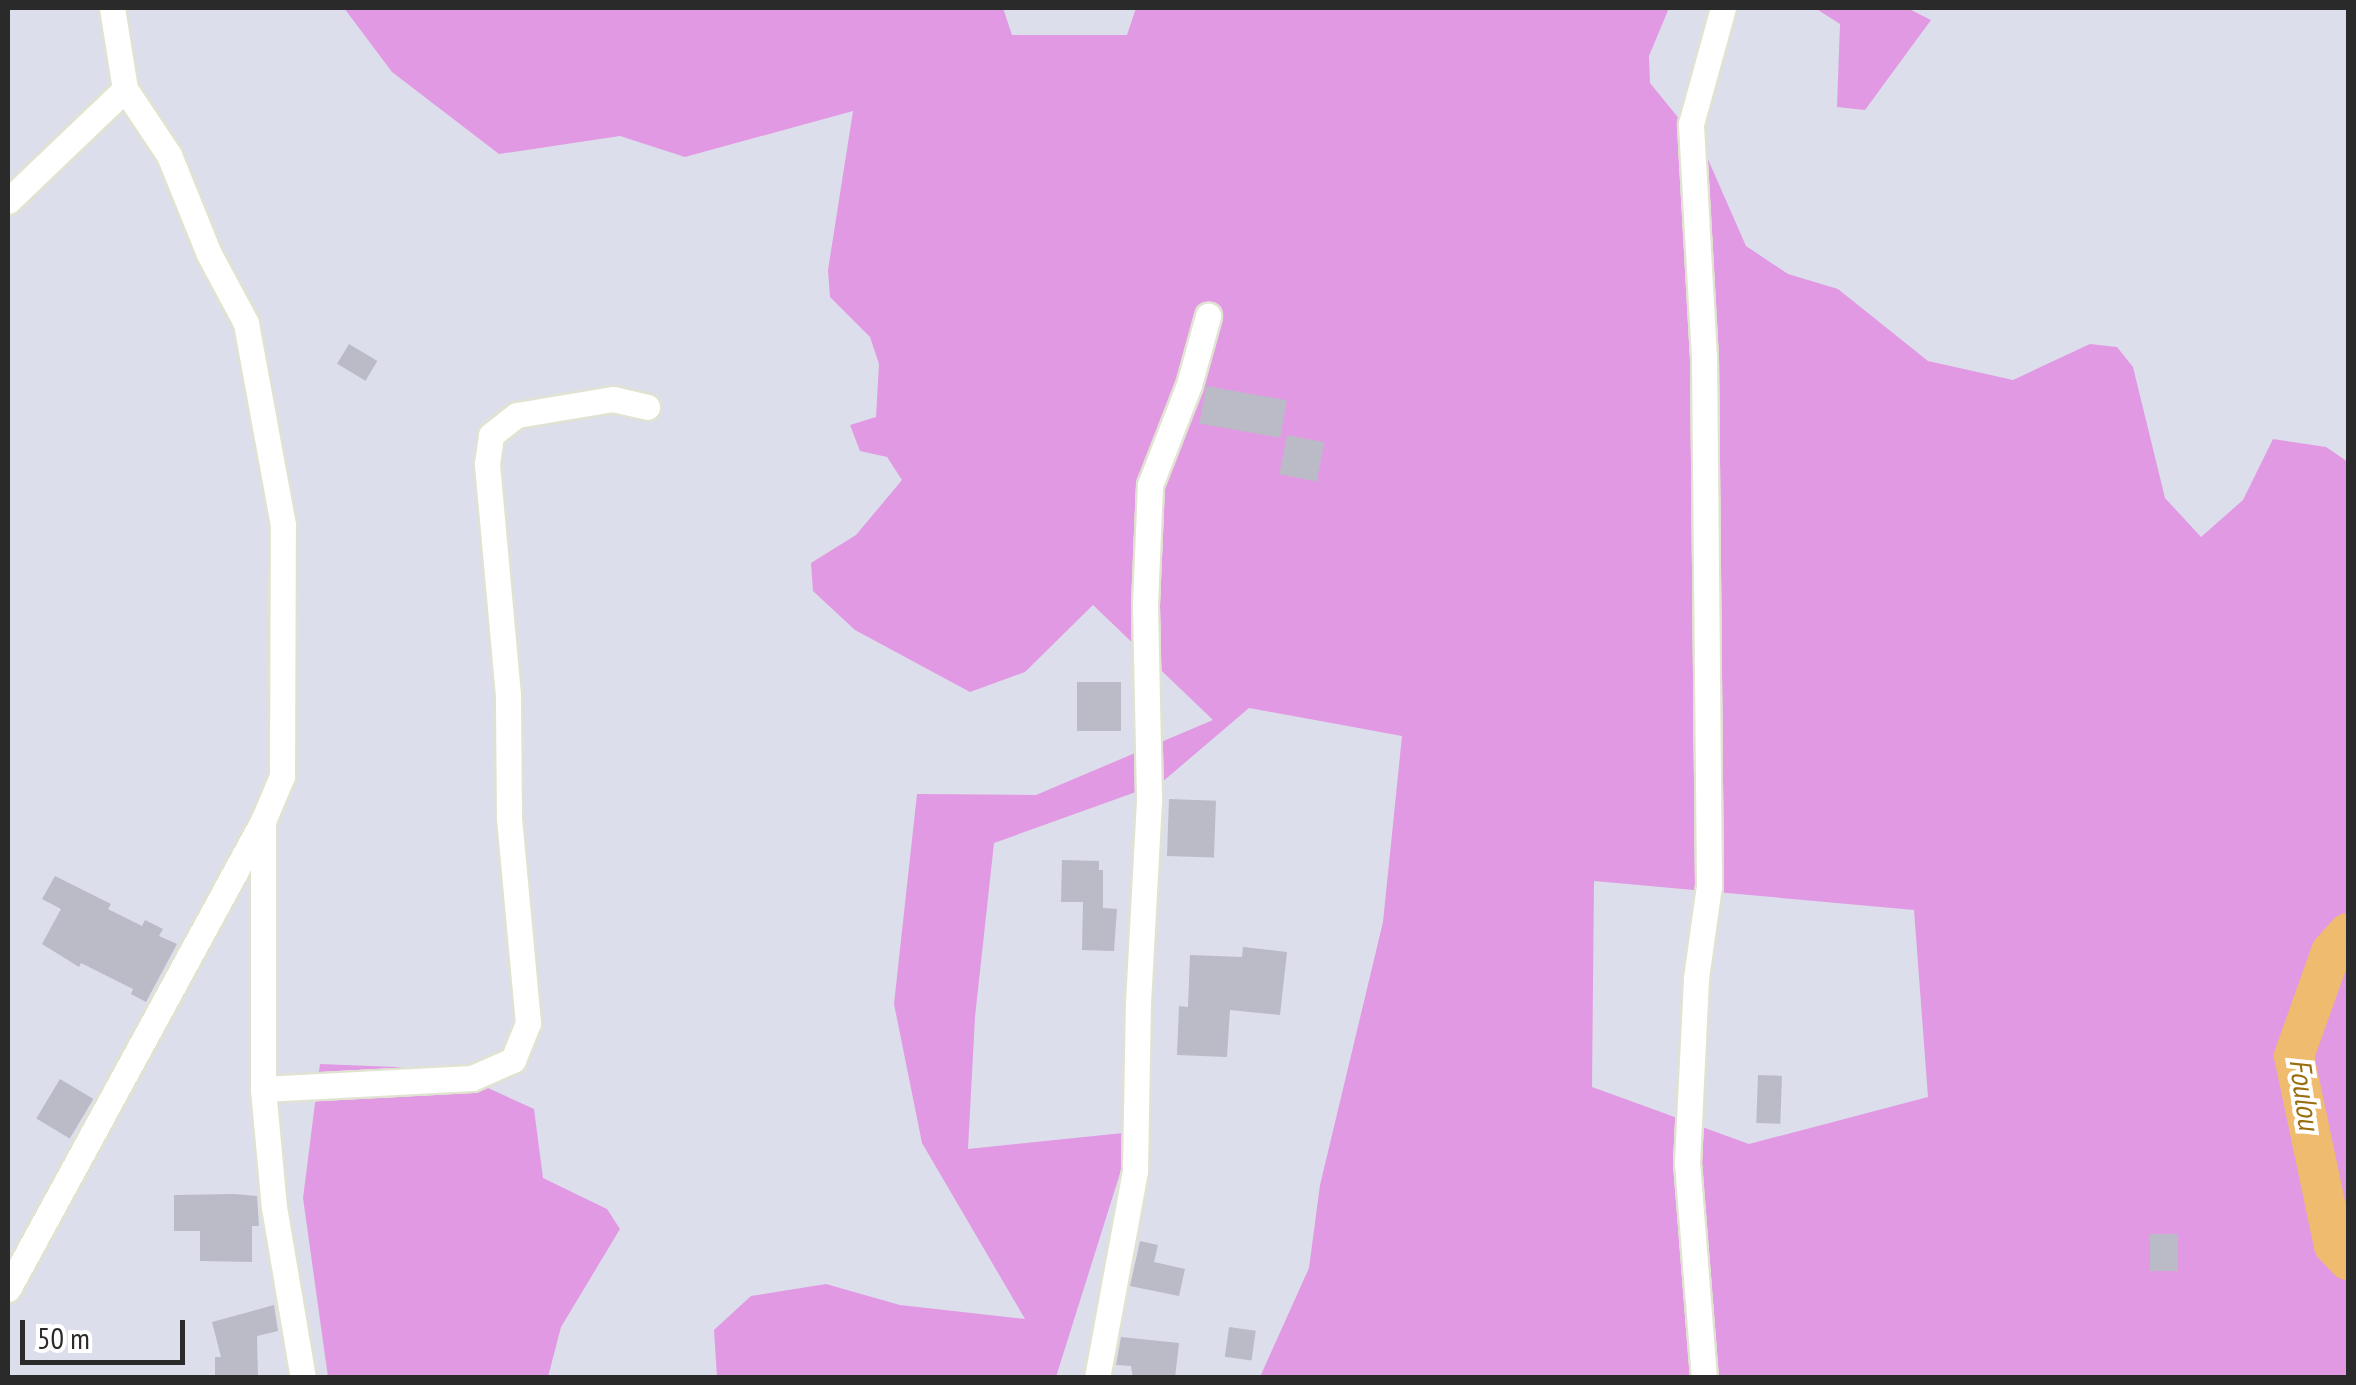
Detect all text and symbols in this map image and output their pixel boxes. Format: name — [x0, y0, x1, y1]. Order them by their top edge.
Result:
water label: Foulou — [2282, 1056, 2328, 1132]
scale bar — [25, 1300, 190, 1362]
text: 50 m — [37, 1318, 90, 1357]

